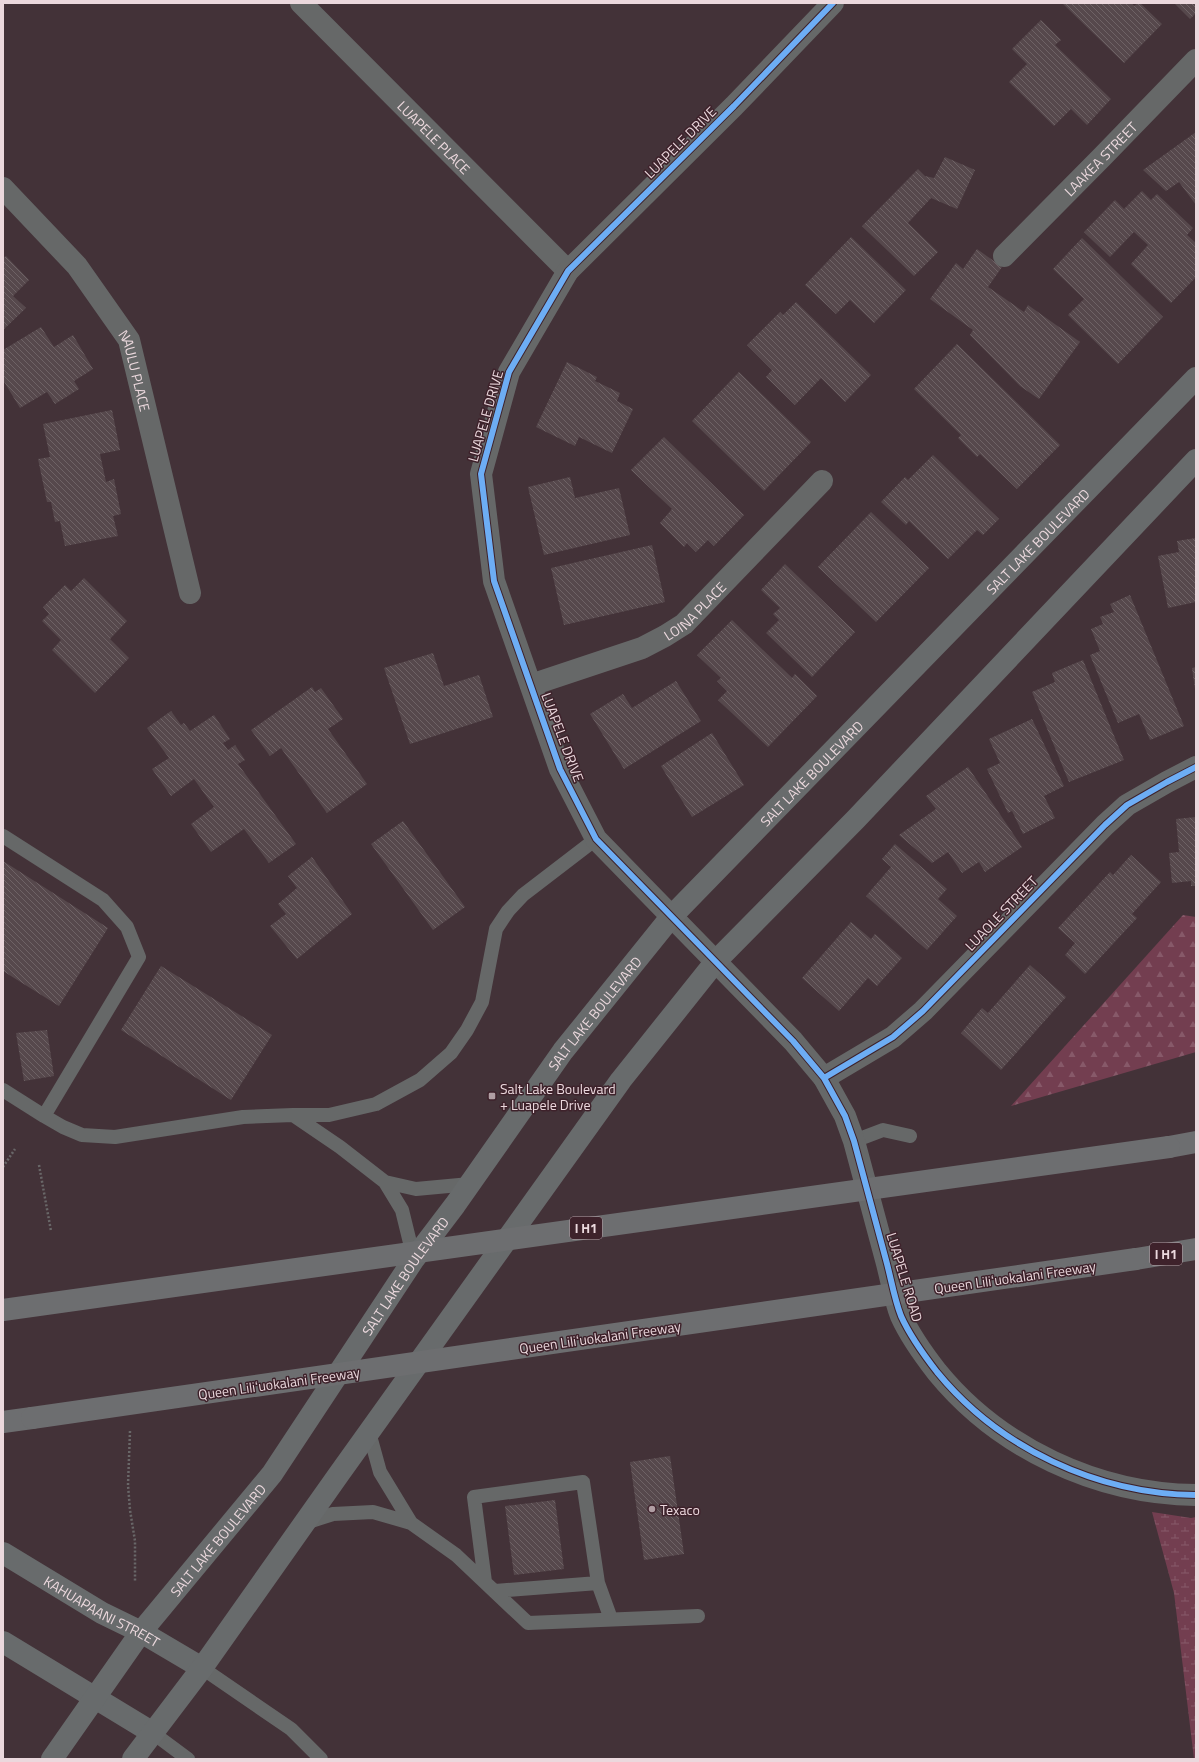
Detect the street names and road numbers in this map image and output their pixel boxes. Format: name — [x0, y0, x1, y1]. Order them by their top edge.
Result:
street label: LUAPELE PLACE — [393, 95, 476, 178]
street label: LUAPELE DRIVE — [639, 101, 721, 183]
street label: LAAKEA STREET — [1059, 116, 1142, 201]
street label: NAULU PLACE — [114, 325, 156, 414]
street label: LUAPELE DRIVE — [462, 368, 508, 464]
street label: SALT LAKE BOULEVARD — [981, 483, 1094, 599]
street label: LOINA PLACE — [659, 576, 731, 645]
street label: LUAPELE DRIVE — [536, 689, 590, 785]
street label: SALT LAKE BOULEVARD — [755, 715, 868, 831]
street label: LUAOLE STREET — [960, 870, 1043, 955]
street label: SALT LAKE BOULEVARD — [542, 951, 646, 1074]
street label: SALT LAKE BOULEVARD — [356, 1212, 453, 1339]
road number: I H1 — [570, 1217, 602, 1239]
street label: LUAPELE ROAD — [881, 1230, 929, 1324]
road number: I H1 — [1150, 1243, 1182, 1265]
street label: Queen Liliʻuokalani Freeway — [933, 1255, 1097, 1299]
street label: Queen Liliʻuokalani Freeway — [518, 1315, 682, 1359]
street label: Queen Liliʻuokalani Freeway — [197, 1361, 361, 1405]
street label: SALT LAKE BOULEVARD — [165, 1479, 271, 1601]
street label: KAHUAPAANI STREET — [40, 1570, 165, 1652]

